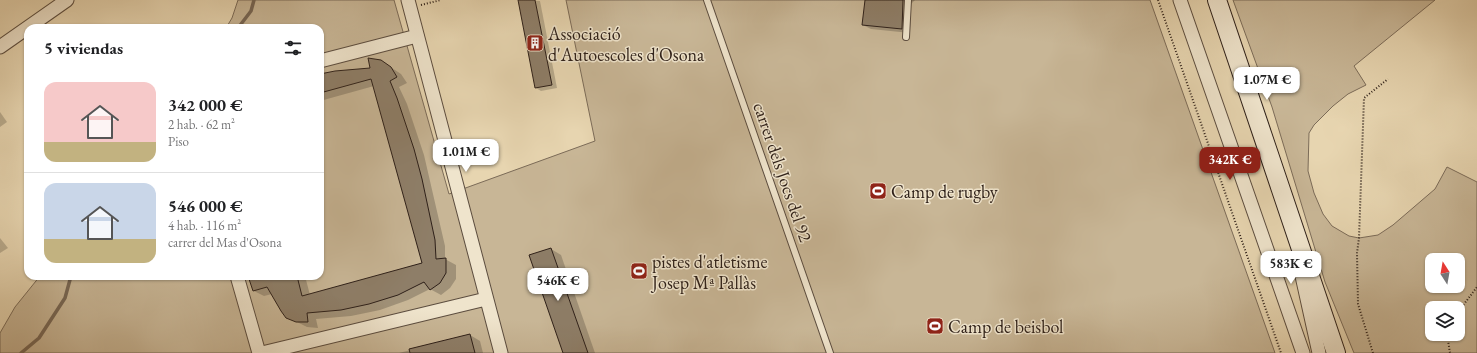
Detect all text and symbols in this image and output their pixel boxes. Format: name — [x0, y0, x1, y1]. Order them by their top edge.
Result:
place label: Associació d'Autoescoles d'Osona — [547, 22, 705, 66]
building icon: Associació d'Autoescoles d'Osona — [525, 33, 545, 53]
text: 5 viviendas — [44, 37, 123, 59]
icon: filters — [282, 37, 304, 59]
pin: 1.07M € — [1230, 67, 1304, 101]
text: 1.07M € — [1243, 71, 1291, 88]
text: 342 000 € — [168, 94, 243, 116]
icon: home — [76, 98, 124, 146]
street label: carrer dels Jocs del 92 — [748, 99, 818, 245]
text: 2 hab. · 62 m² — [168, 116, 235, 133]
text: Piso — [168, 133, 189, 150]
pin: 1.01M € — [429, 139, 503, 173]
text: 1.01M € — [442, 143, 490, 160]
pin: 342K € — [1197, 147, 1263, 181]
text: 342K € — [1208, 151, 1252, 168]
place label: Camp de rugby — [891, 180, 998, 203]
sports icon: Camp de rugby — [868, 181, 888, 201]
text: 546 000 € — [168, 195, 243, 217]
icon: home — [76, 199, 124, 247]
text: 4 hab. · 116 m² — [168, 217, 241, 234]
text: carrer del Mas d'Osona — [168, 234, 282, 251]
place label: pistes d'atletisme Josep Mª Pallàs — [650, 250, 767, 294]
pin: 583K € — [1258, 251, 1324, 285]
north arrow — [1425, 253, 1465, 293]
map controls — [1425, 253, 1465, 341]
text: 583K € — [1269, 255, 1313, 272]
sports icon: pistes d'atletisme Josep Mª Pallàs — [629, 261, 649, 281]
pin: 546K € — [525, 268, 591, 302]
text: 546K € — [536, 272, 580, 289]
button: layers — [1425, 301, 1465, 341]
place label: Camp de beisbol — [948, 315, 1063, 338]
sports icon: Camp de beisbol — [925, 316, 945, 336]

